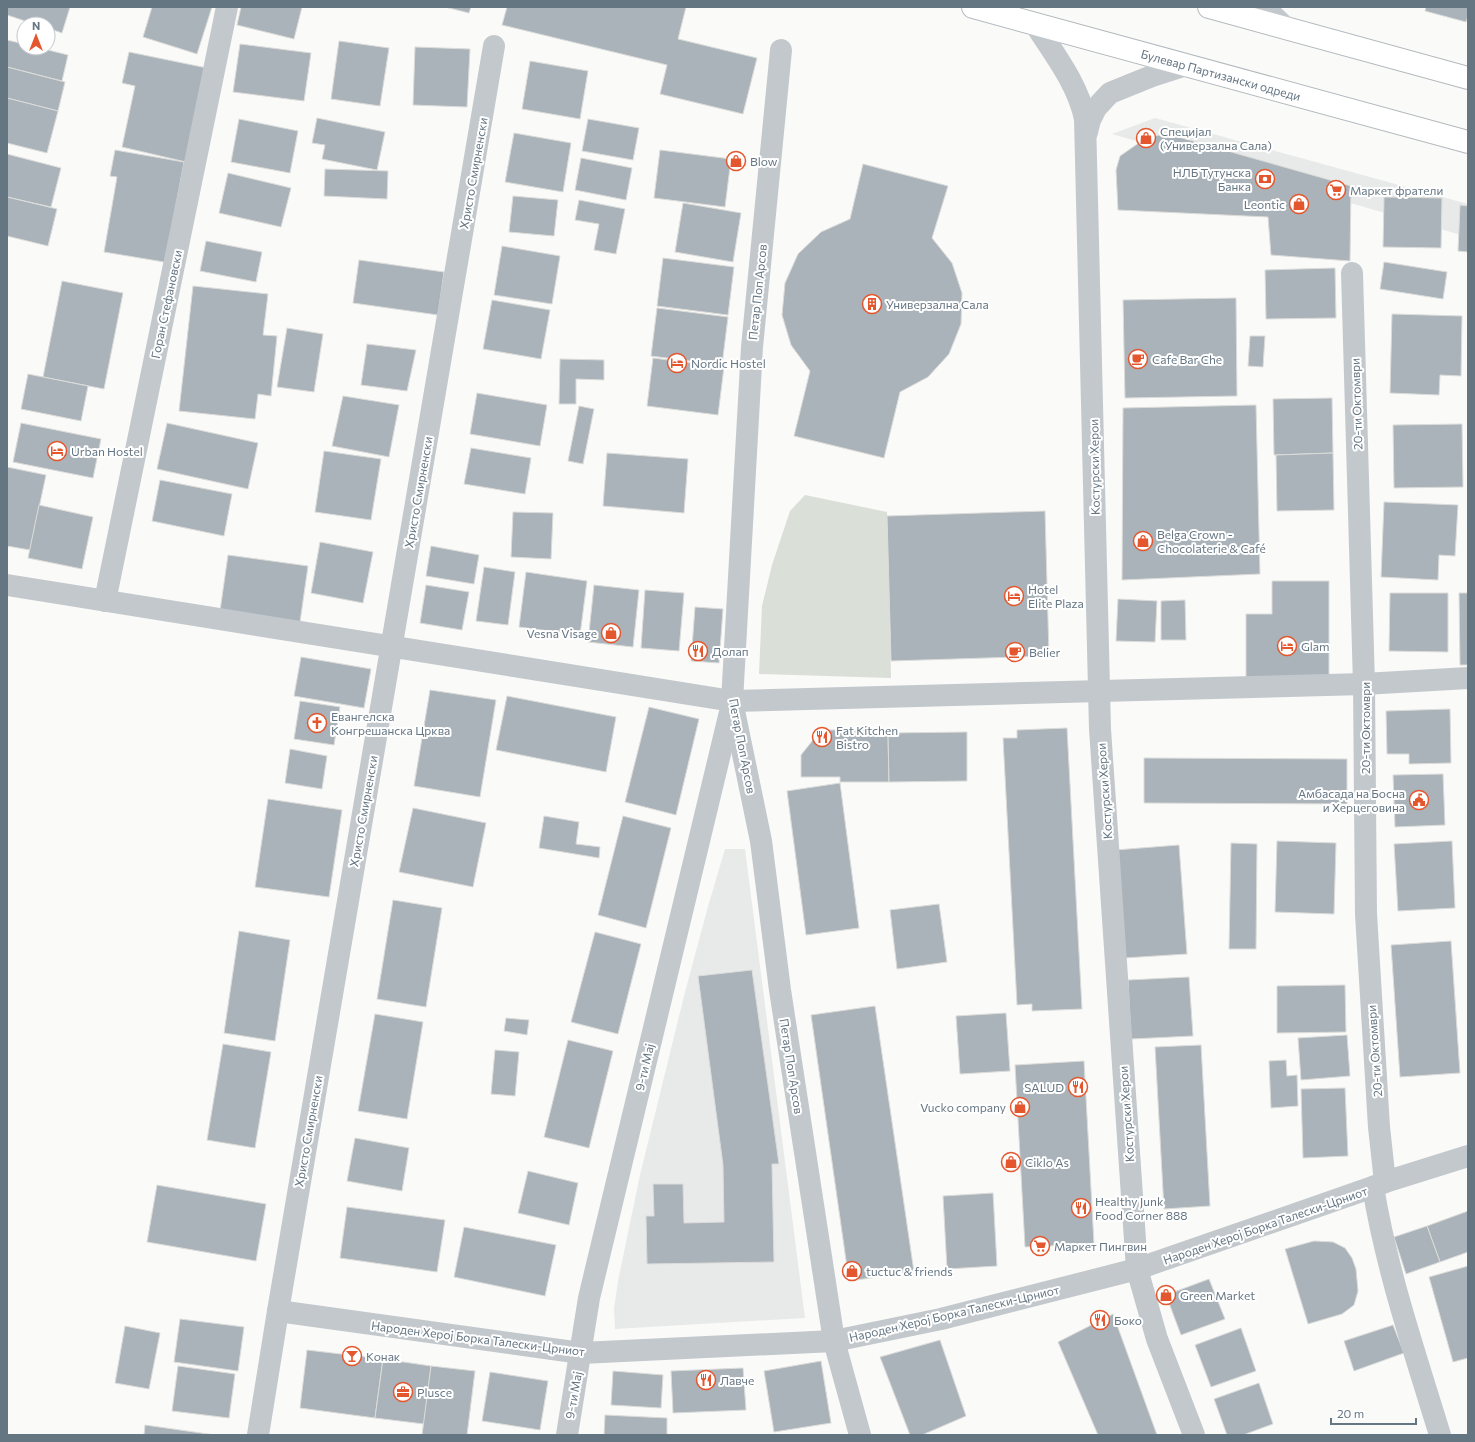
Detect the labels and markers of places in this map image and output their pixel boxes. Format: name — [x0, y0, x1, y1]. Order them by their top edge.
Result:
place label: Специјал (Универзална Сала) — [1160, 124, 1272, 152]
shop icon: Специјал (Универзална Сала) — [1135, 127, 1157, 149]
shop icon: Blow — [725, 150, 747, 172]
place label: Blow — [750, 154, 778, 168]
place label: НЛБ Тутунска Банка — [1173, 165, 1251, 193]
bank icon: НЛБ Тутунска Банка — [1254, 168, 1276, 190]
supermarket icon: Маркет фратели — [1325, 179, 1347, 201]
place label: Маркет фратели — [1350, 183, 1443, 197]
shop icon: Leontic — [1288, 193, 1310, 215]
place label: Leontic — [1244, 197, 1285, 211]
building icon: Универзална Сала — [861, 293, 883, 315]
place label: Универзална Сала — [886, 297, 989, 311]
cafe icon: Cafe Bar Che — [1127, 348, 1149, 370]
hotel icon: Nordic Hostel — [666, 352, 688, 374]
place label: Cafe Bar Che — [1152, 352, 1222, 366]
place label: Nordic Hostel — [691, 356, 766, 370]
hotel icon: Urban Hostel — [46, 440, 68, 462]
place label: Urban Hostel — [71, 444, 143, 458]
place label: Belga Crown - Chocolaterie & Café — [1157, 527, 1266, 555]
shop icon: Belga Crown - Chocolaterie & Café — [1132, 530, 1154, 552]
place label: Hotel Elite Plaza — [1028, 582, 1084, 610]
hotel icon: Hotel Elite Plaza — [1003, 585, 1025, 607]
shop icon: Vesna Visage — [600, 622, 622, 644]
place label: Vesna Visage — [527, 626, 597, 640]
hotel icon: Glam — [1276, 635, 1298, 657]
place label: Glam — [1301, 639, 1330, 653]
restaurant icon: Долап — [687, 640, 709, 662]
cafe icon: Belier — [1004, 641, 1026, 663]
place label: Долап — [712, 644, 748, 658]
place label: Belier — [1029, 645, 1061, 659]
place label: Евангелска Конгрешанска Црква — [331, 709, 450, 737]
church icon: Евангелска Конгрешанска Црква — [306, 712, 328, 734]
place label: Fat Kitchen Bistro — [836, 723, 898, 751]
restaurant icon: Fat Kitchen Bistro — [811, 726, 833, 748]
place label: Амбасада на Босна и Херцеговина — [1298, 786, 1405, 814]
public building icon: Амбасада на Босна и Херцеговина — [1408, 789, 1430, 811]
restaurant icon: SALUD — [1067, 1076, 1089, 1098]
place label: SALUD — [1024, 1080, 1064, 1094]
shop icon: Vucko company — [1009, 1096, 1031, 1118]
place label: Vucko company — [920, 1100, 1006, 1114]
shop icon: Ciklo As — [1000, 1151, 1022, 1173]
place label: Ciklo As — [1025, 1155, 1069, 1169]
place label: Healthy Junk Food Corner 888 — [1095, 1194, 1188, 1222]
restaurant icon: Healthy Junk Food Corner 888 — [1070, 1197, 1092, 1219]
supermarket icon: Маркет Пингвин — [1029, 1235, 1051, 1257]
place label: Маркет Пингвин — [1054, 1239, 1147, 1253]
shop icon: tuctuc & friends — [841, 1260, 863, 1282]
place label: tuctuc & friends — [866, 1264, 953, 1278]
shop icon: Green Market — [1155, 1284, 1177, 1306]
place label: Green Market — [1180, 1288, 1255, 1302]
restaurant icon: Боко — [1089, 1309, 1111, 1331]
place label: Боко — [1114, 1313, 1142, 1327]
bar icon: Конак — [341, 1345, 363, 1367]
place label: Конак — [366, 1349, 401, 1363]
restaurant icon: Лавче — [695, 1369, 717, 1391]
place label: Лавче — [720, 1373, 754, 1387]
office icon: Plusce — [392, 1381, 414, 1403]
place label: Plusce — [417, 1385, 452, 1399]

